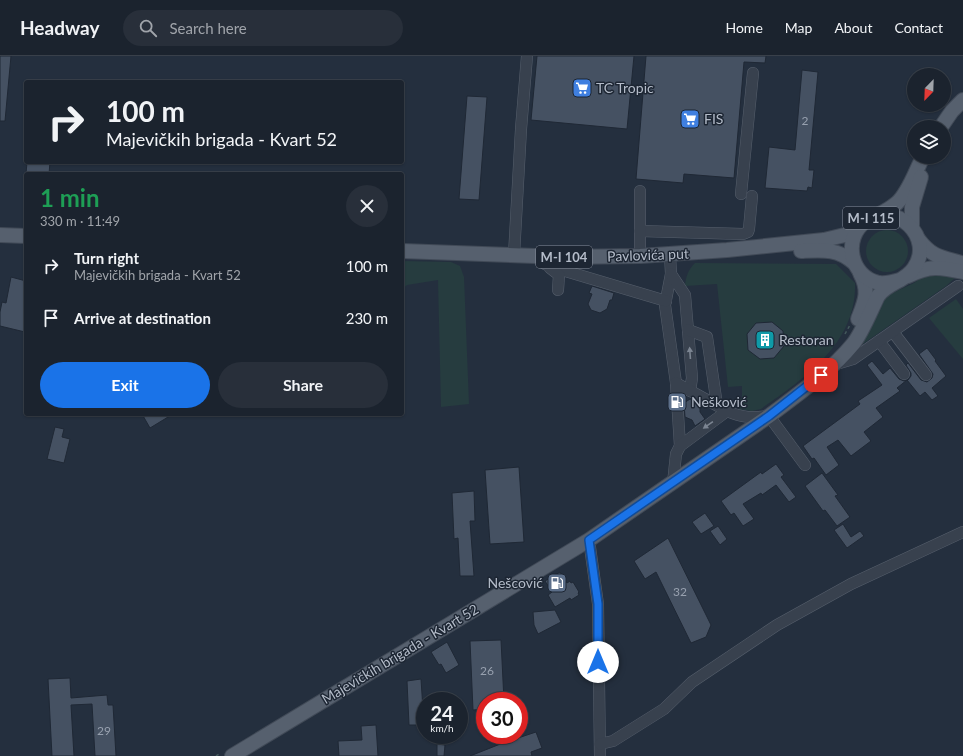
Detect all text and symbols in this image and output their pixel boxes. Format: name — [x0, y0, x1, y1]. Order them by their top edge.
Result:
search box — [123, 10, 403, 46]
text: Headway — [20, 16, 99, 39]
icon: search — [137, 17, 159, 39]
text: Search here — [169, 19, 247, 37]
text: Home — [725, 19, 763, 36]
text: Map — [785, 19, 812, 36]
text: About — [834, 19, 872, 36]
text: Contact — [894, 19, 943, 36]
north arrow — [907, 68, 951, 112]
map controls — [907, 68, 951, 164]
supermarket icon: TC Tropic — [571, 77, 593, 99]
place label: TC Tropic — [596, 79, 654, 96]
text: 100 m — [106, 94, 185, 128]
icon: right — [40, 96, 92, 148]
supermarket icon: FIS — [679, 108, 701, 130]
place label: FIS — [704, 110, 723, 127]
house number: 2 — [802, 113, 809, 128]
button: layers — [907, 120, 951, 164]
text: Majevičkih brigada - Kvart 52 — [106, 128, 337, 150]
text: 1 min — [40, 183, 100, 212]
button: close — [346, 185, 388, 227]
road number: M-I 115 — [843, 207, 899, 229]
text: 330 m · 11:49 — [40, 213, 120, 229]
street label: Pavlovića put — [607, 245, 689, 264]
road number: M-I 104 — [536, 246, 592, 268]
text: Turn right — [74, 249, 139, 267]
icon: right — [40, 255, 62, 277]
text: 100 m — [346, 257, 388, 275]
text: Majevičkih brigada - Kvart 52 — [74, 267, 241, 283]
icon: arrive — [40, 307, 62, 329]
text: Arrive at destination — [74, 309, 211, 327]
text: 230 m — [346, 309, 388, 327]
building icon: Restoran — [754, 329, 776, 351]
place label: Restoran — [779, 331, 833, 348]
one-way arrow — [686, 347, 693, 359]
pin — [804, 358, 838, 392]
button: Exit — [40, 362, 210, 408]
button: Share — [218, 362, 388, 408]
icon: arrive — [810, 364, 832, 386]
fuel station icon: Nešković — [666, 391, 688, 413]
place label: Nešković — [691, 393, 747, 410]
one-way arrow — [703, 421, 713, 429]
fuel station icon: Nešcović — [546, 572, 568, 594]
place label: Nešcović — [488, 574, 543, 591]
house number: 32 — [673, 584, 687, 599]
street label: Majevičkih brigada - Kvart 52 — [318, 600, 481, 707]
position arrow — [577, 641, 619, 683]
house number: 26 — [480, 663, 494, 678]
speed limit sign: 30 — [476, 692, 528, 744]
text: 24 — [430, 701, 454, 725]
text: km/h — [430, 722, 454, 734]
house number: 29 — [97, 723, 111, 738]

